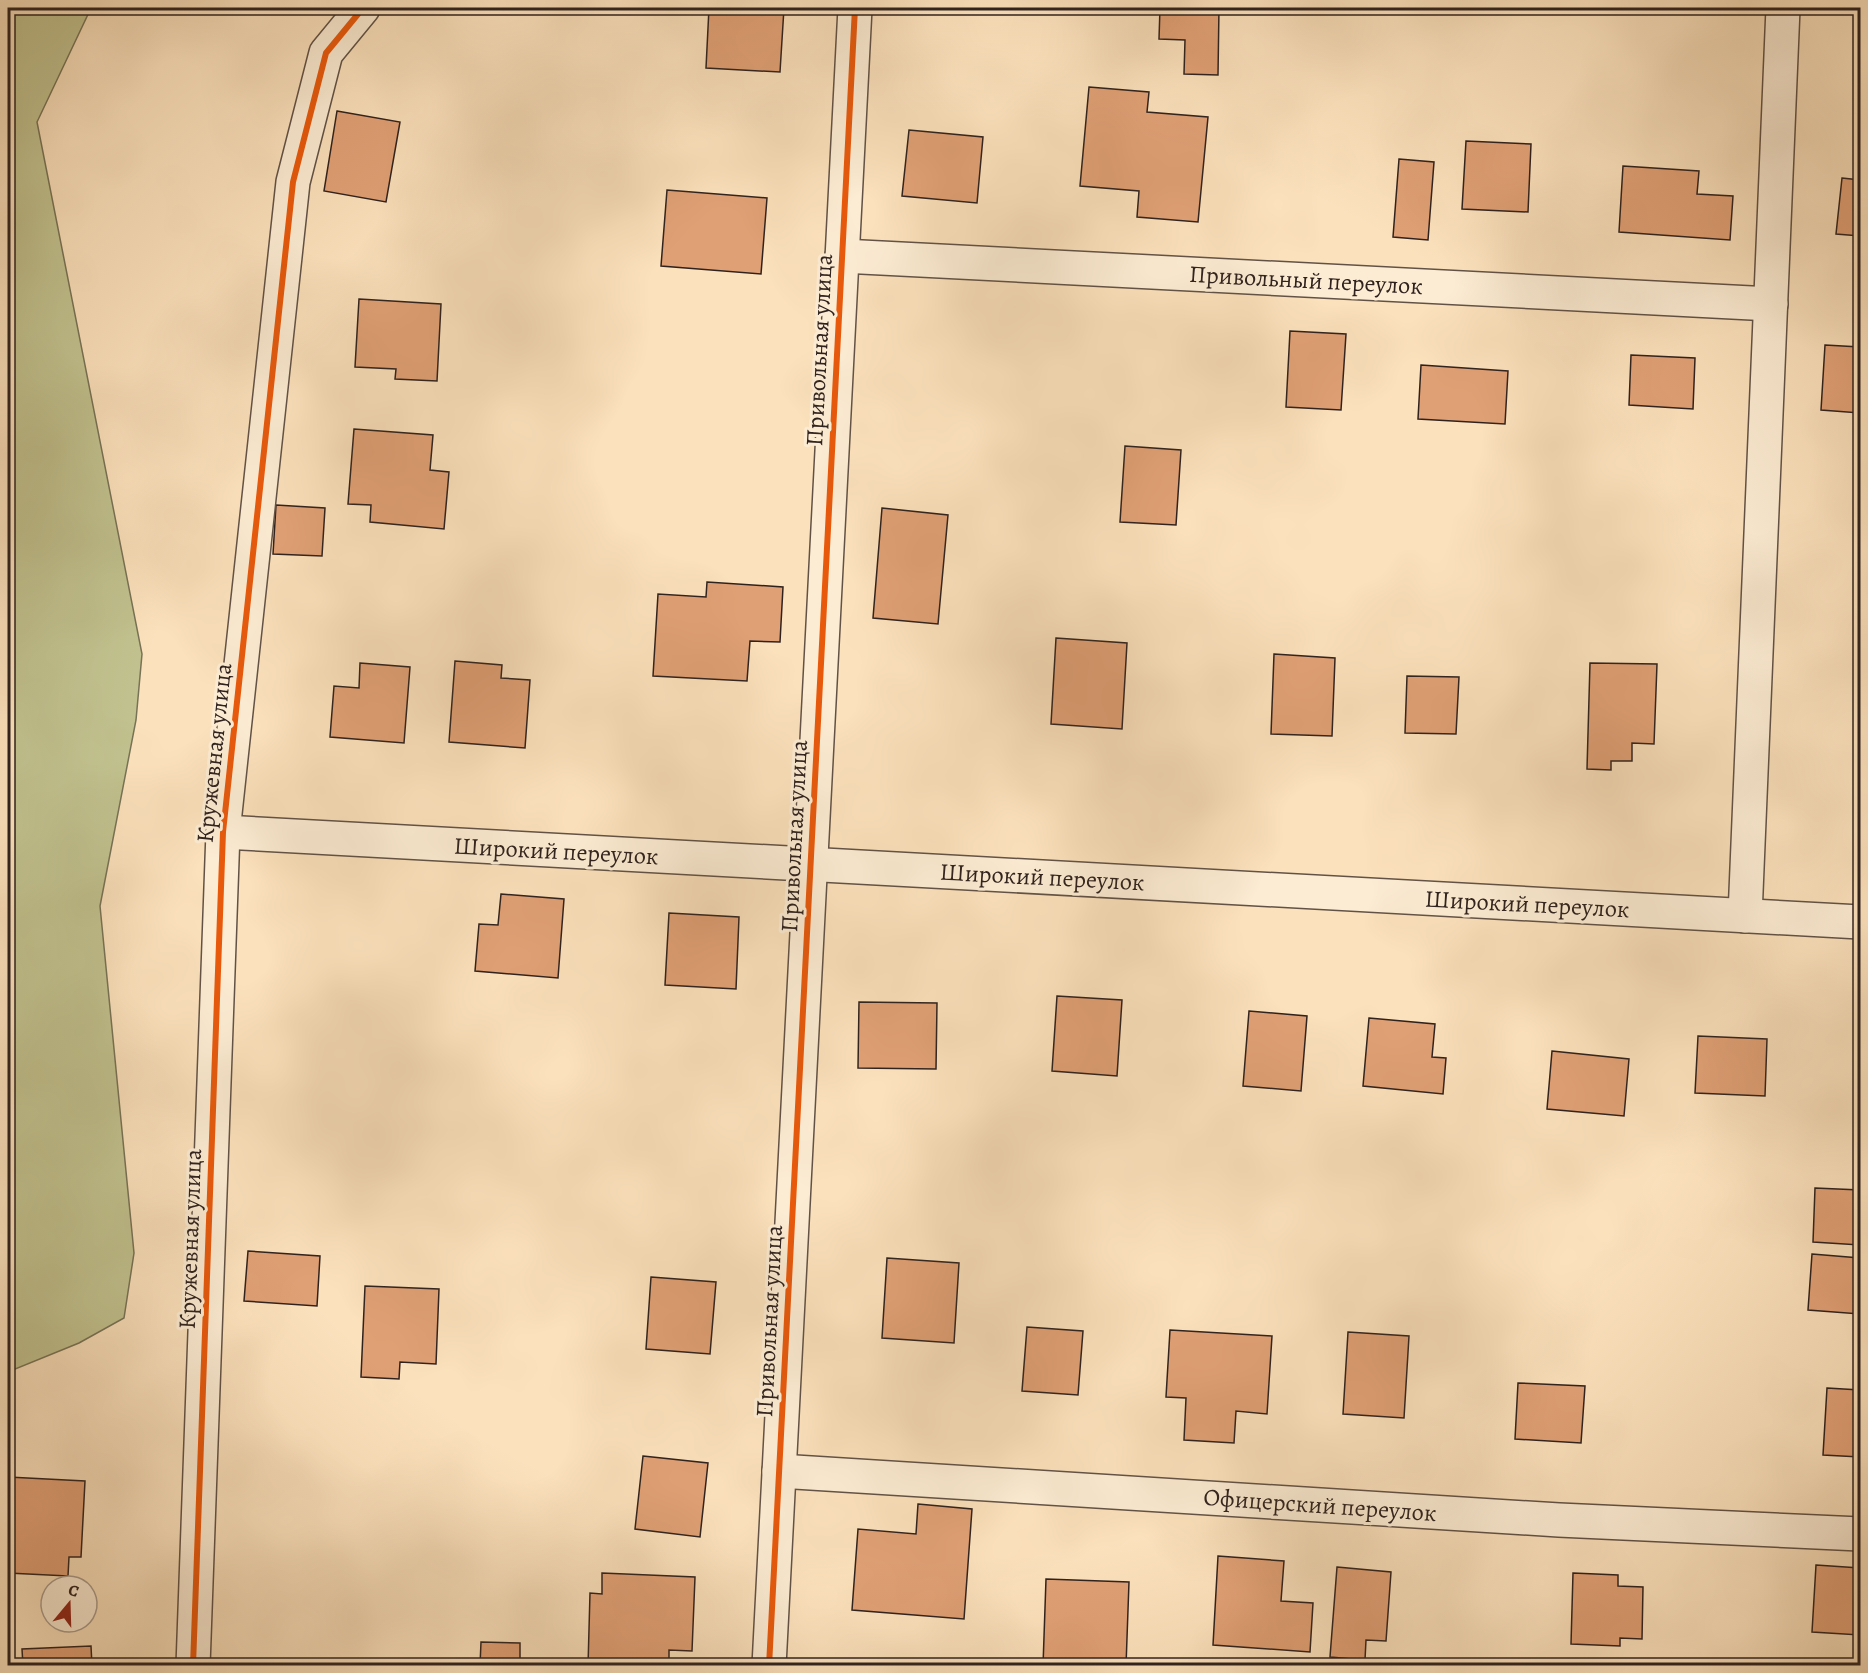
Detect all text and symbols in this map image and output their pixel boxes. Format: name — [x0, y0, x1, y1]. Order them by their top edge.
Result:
street label: Привольная улица — [798, 253, 840, 447]
street label: Привольный переулок — [1188, 258, 1424, 302]
street label: Кружевная улица — [189, 662, 239, 844]
street label: Привольная улица — [773, 739, 815, 933]
street label: Широкий переулок — [453, 830, 659, 872]
street label: Широкий переулок — [939, 856, 1145, 898]
street label: Широкий переулок — [1424, 883, 1630, 925]
street label: Кружевная улица — [171, 1148, 209, 1330]
street label: Привольная улица — [748, 1224, 790, 1418]
street label: Офицерский переулок — [1202, 1481, 1438, 1529]
north arrow — [39, 1574, 99, 1634]
text: С — [65, 1579, 82, 1603]

